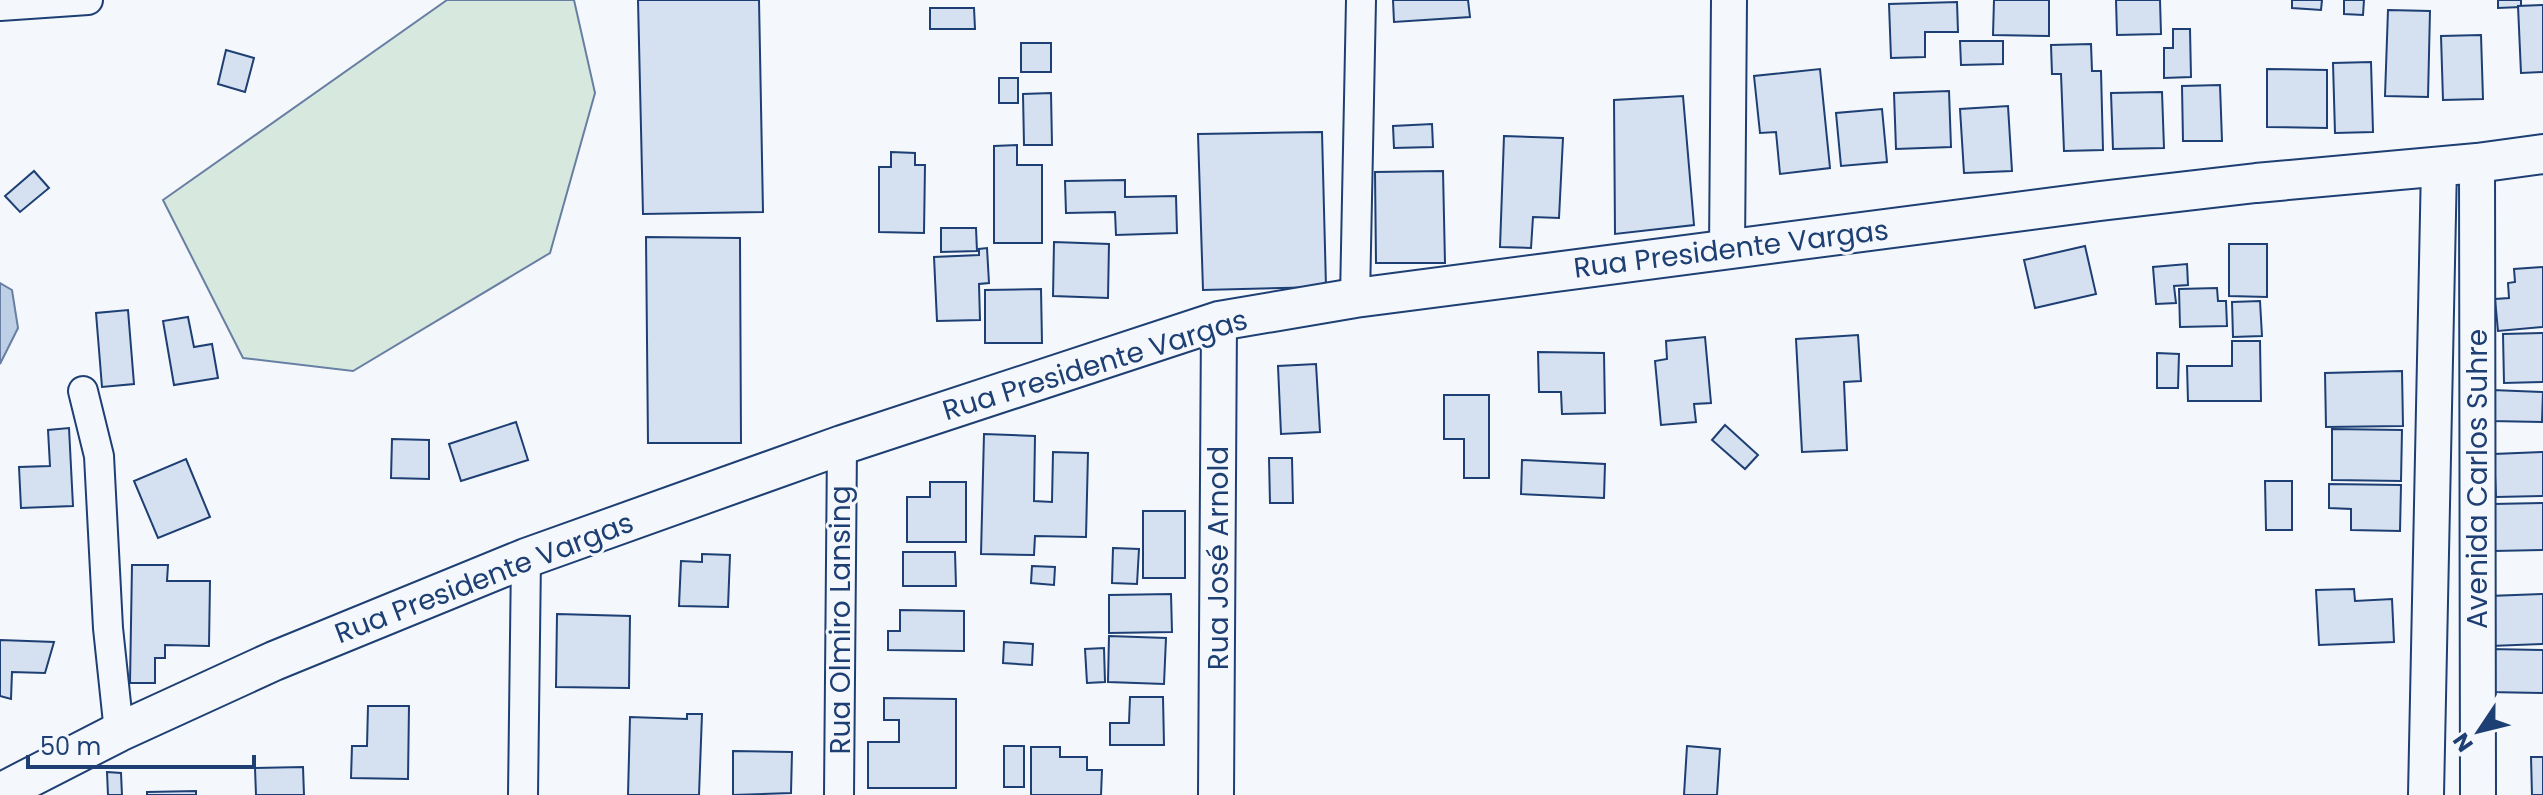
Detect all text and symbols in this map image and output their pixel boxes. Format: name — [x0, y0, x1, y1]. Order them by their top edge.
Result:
street label: Rua Presidente Vargas — [1571, 210, 1891, 288]
street label: Rua Presidente Vargas — [938, 300, 1252, 430]
street label: Avenida Carlos Suhre — [2458, 329, 2497, 629]
street label: Rua José Arnold — [1199, 446, 1238, 670]
street label: Rua Olmiro Lansing — [821, 485, 860, 755]
street label: Rua Presidente Vargas — [329, 503, 639, 653]
north arrow — [2439, 691, 2519, 771]
scale bar — [28, 719, 254, 769]
text: N — [2446, 727, 2480, 758]
text: 50 m — [40, 730, 101, 763]

